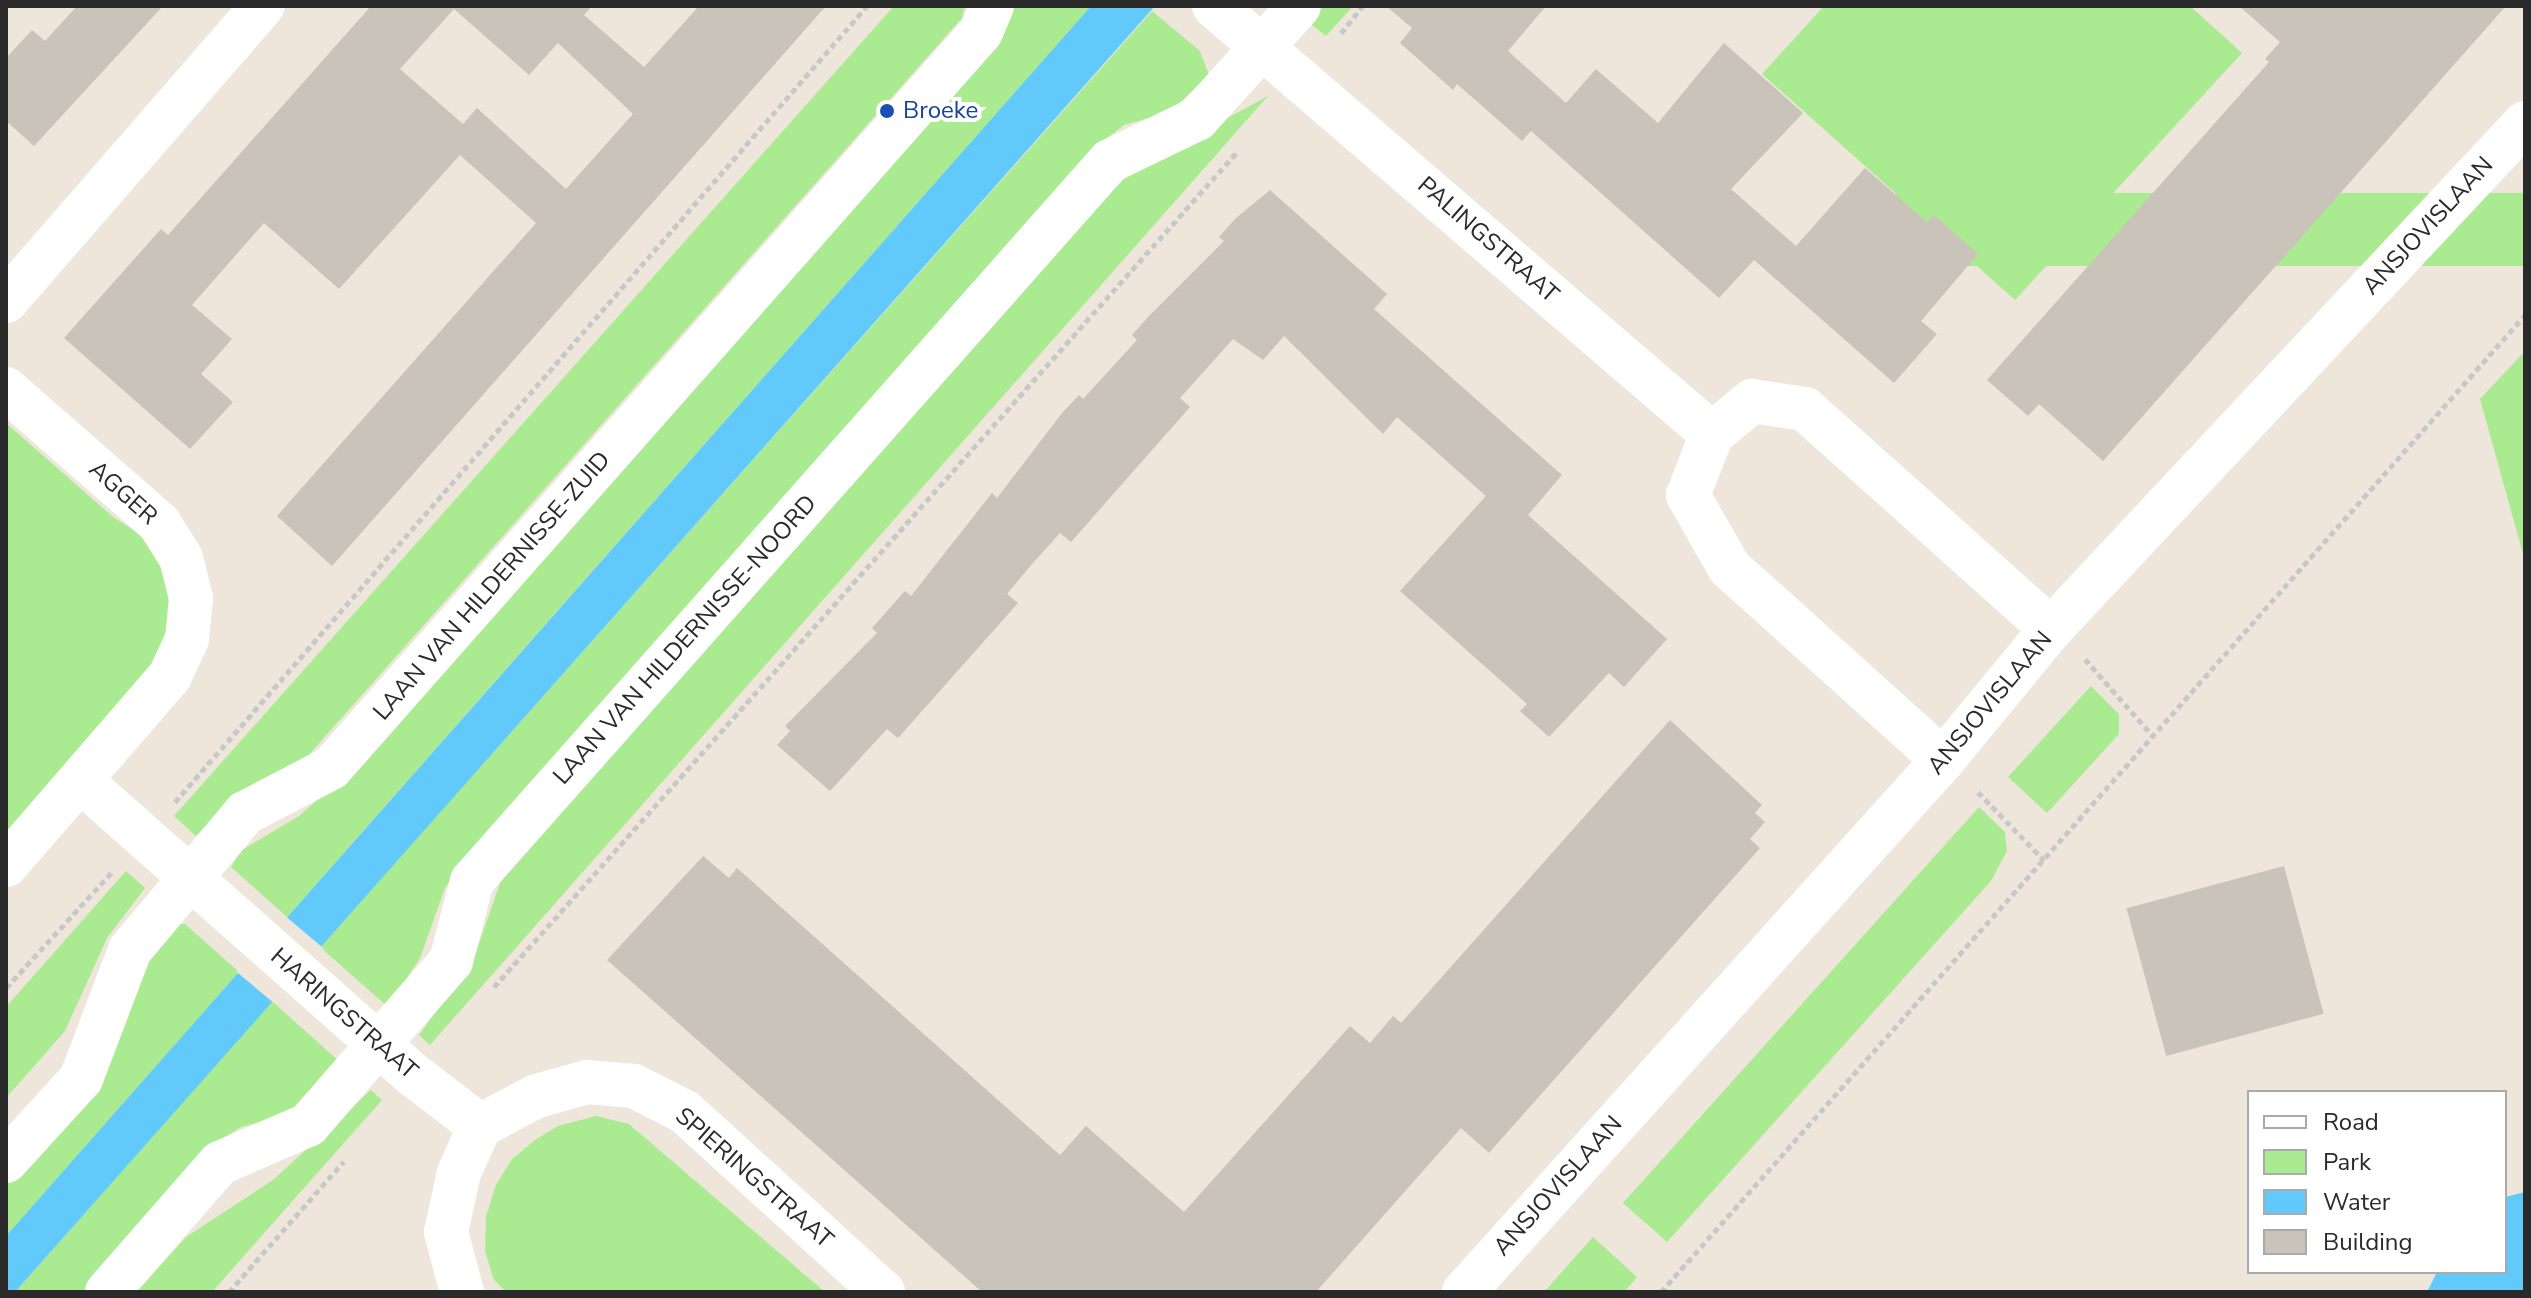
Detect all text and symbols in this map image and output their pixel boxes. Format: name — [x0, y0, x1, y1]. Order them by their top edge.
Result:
place label: Broeke — [903, 97, 978, 125]
marker: Broeke — [878, 102, 896, 120]
street label: ANSJOVISLAAN — [2357, 151, 2499, 301]
street label: PALINGSTRAAT — [1412, 171, 1564, 309]
street label: LAAN VAN HILDERNISSE-ZUID — [367, 446, 617, 726]
street label: AGGER — [83, 455, 163, 531]
street label: LAAN VAN HILDERNISSE-NOORD — [547, 489, 823, 791]
street label: ANSJOVISLAAN — [1922, 625, 2058, 781]
street label: HARINGSTRAAT — [265, 942, 423, 1086]
legend — [2247, 1090, 2507, 1274]
street label: SPIERINGSTRAAT — [669, 1102, 839, 1254]
text: Road — [2323, 1106, 2379, 1138]
street label: ANSJOVISLAAN — [1488, 1110, 1628, 1262]
text: Park — [2323, 1146, 2371, 1178]
text: Water — [2323, 1186, 2390, 1218]
text: Building — [2323, 1226, 2413, 1258]

